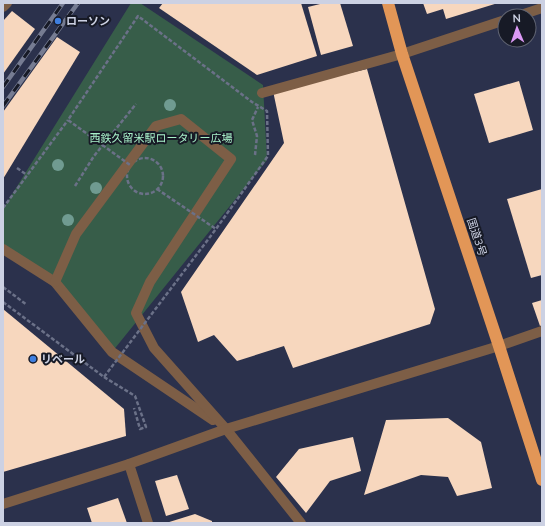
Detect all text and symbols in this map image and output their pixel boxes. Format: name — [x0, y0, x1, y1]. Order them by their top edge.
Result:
north arrow — [497, 8, 537, 48]
text: N — [512, 11, 521, 26]
place label: ローソン — [66, 14, 110, 29]
marker: ローソン — [53, 16, 63, 26]
park label: 西鉄久留米駅ロータリー広場 — [90, 131, 233, 146]
street label: 国道3号 — [463, 216, 490, 258]
place label: リベール — [41, 352, 85, 367]
marker: リベール — [28, 354, 38, 364]

